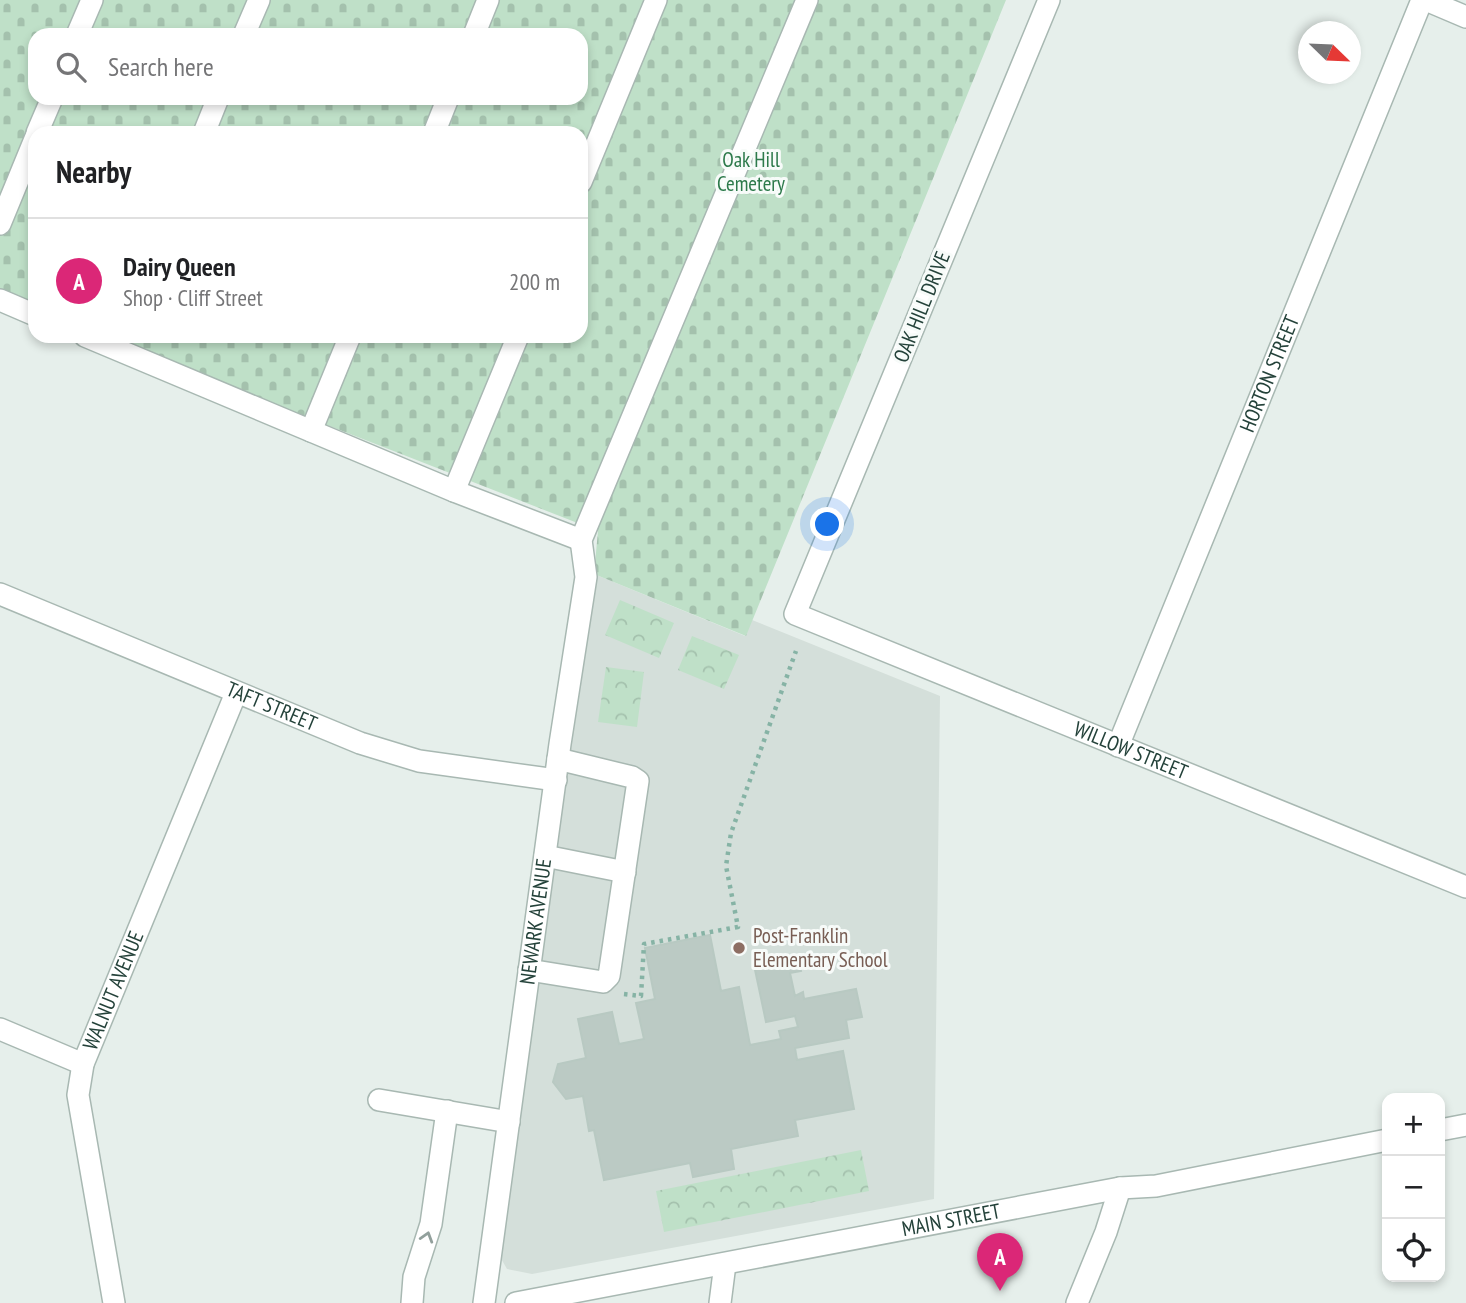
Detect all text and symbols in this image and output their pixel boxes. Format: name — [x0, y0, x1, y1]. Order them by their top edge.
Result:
north arrow — [1298, 21, 1361, 84]
search box — [28, 28, 588, 105]
icon: search — [52, 48, 90, 86]
text: Search here — [108, 50, 214, 83]
park label: Oak Hill Cemetery — [717, 146, 785, 197]
text: Nearby — [56, 152, 131, 191]
street label: OAK HILL DRIVE — [887, 247, 956, 366]
text: Dairy Queen — [123, 250, 236, 283]
text: A — [73, 267, 85, 296]
text: 200 m — [509, 267, 560, 296]
text: Shop · Cliff Street — [123, 283, 263, 312]
street label: HORTON STREET — [1233, 311, 1305, 436]
your location — [810, 507, 844, 541]
street label: TAFT STREET — [222, 675, 322, 737]
street label: WILLOW STREET — [1070, 715, 1192, 786]
street label: NEWARK AVENUE — [513, 857, 557, 986]
place label: Post-Franklin Elementary School — [753, 922, 888, 973]
street label: WALNUT AVENUE — [76, 927, 149, 1054]
marker: Post-Franklin Elementary School — [731, 940, 747, 956]
map controls — [1382, 1093, 1445, 1282]
button: + — [1382, 1093, 1445, 1156]
button: − — [1382, 1156, 1445, 1219]
street label: MAIN STREET — [899, 1197, 1003, 1242]
button: locate — [1382, 1219, 1445, 1282]
one-way arrow — [418, 1231, 433, 1243]
pin: A — [977, 1233, 1023, 1291]

